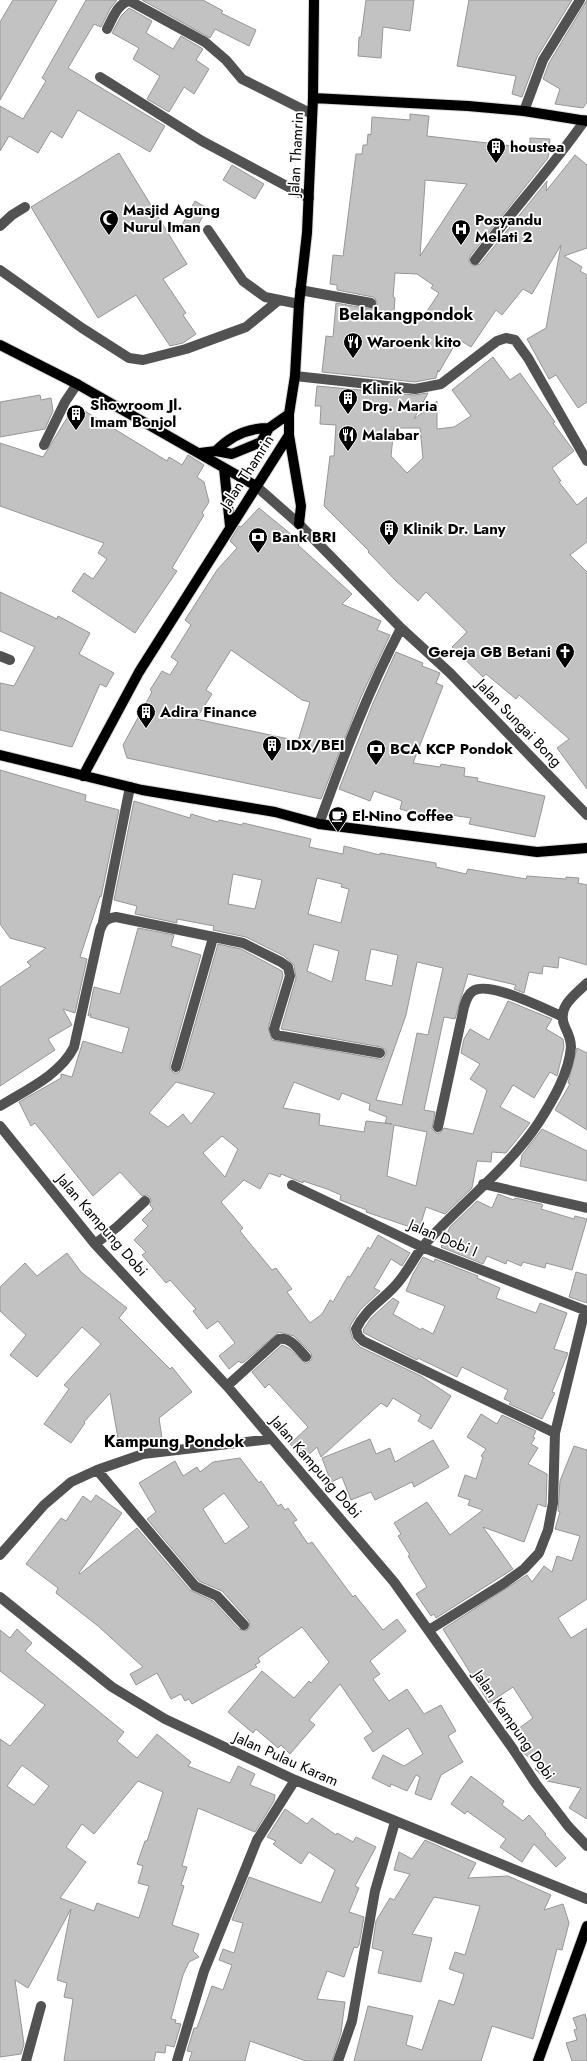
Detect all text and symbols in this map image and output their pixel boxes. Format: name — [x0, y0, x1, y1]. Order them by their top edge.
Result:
street label: Jalan Thamrin — [283, 111, 309, 199]
building icon: houstea — [485, 136, 507, 164]
place label: houstea — [510, 136, 564, 158]
place label: Masjid Agung Nurul Iman — [123, 199, 220, 238]
mosque icon: Masjid Agung Nurul Iman — [98, 208, 120, 236]
place label: Posyandu Melati 2 — [475, 209, 542, 248]
hospital icon: Posyandu Melati 2 — [450, 218, 472, 246]
district label: Belakangpondok — [339, 302, 473, 326]
restaurant icon: Waroenk kito — [342, 331, 364, 359]
place label: Waroenk kito — [367, 331, 461, 353]
place label: Klinik Drg. Maria — [362, 378, 437, 417]
building icon: Klinik Drg. Maria — [337, 387, 359, 415]
place label: Showroom Jl. Imam Bonjol — [90, 394, 182, 433]
building icon: Showroom Jl. Imam Bonjol — [65, 403, 87, 431]
restaurant icon: Malabar — [337, 424, 359, 452]
place label: Malabar — [362, 424, 420, 446]
street label: Jalan Thamrin — [214, 431, 279, 515]
building icon: Klinik Dr. Lany — [378, 518, 400, 546]
place label: Klinik Dr. Lany — [403, 518, 506, 540]
bank icon: Bank BRI — [247, 526, 269, 554]
place label: Bank BRI — [272, 526, 336, 548]
place label: Gereja GB Betani — [428, 641, 551, 663]
church icon: Gereja GB Betani — [554, 641, 576, 669]
street label: Jalan Sungai Bong — [470, 673, 567, 772]
building icon: Adira Finance — [135, 701, 157, 729]
place label: Adira Finance — [159, 701, 257, 723]
building icon: IDX/BEI — [261, 734, 283, 762]
place label: IDX/BEI — [286, 734, 345, 756]
bank icon: BCA KCP Pondok — [365, 738, 387, 766]
place label: BCA KCP Pondok — [390, 738, 513, 760]
cafe icon: El-Nino Coffee — [327, 805, 349, 833]
place label: El-Nino Coffee — [352, 805, 454, 827]
street label: Jalan Kampung Dobi — [50, 1167, 153, 1281]
street label: Jalan Dobi I — [403, 1213, 481, 1262]
street label: Jalan Kampung Dobi — [264, 1409, 367, 1523]
district label: Kampung Pondok — [104, 1429, 245, 1453]
street label: Jalan Kampung Dobi — [467, 1664, 560, 1784]
street label: Jalan Pulau Karam — [228, 1725, 342, 1792]

